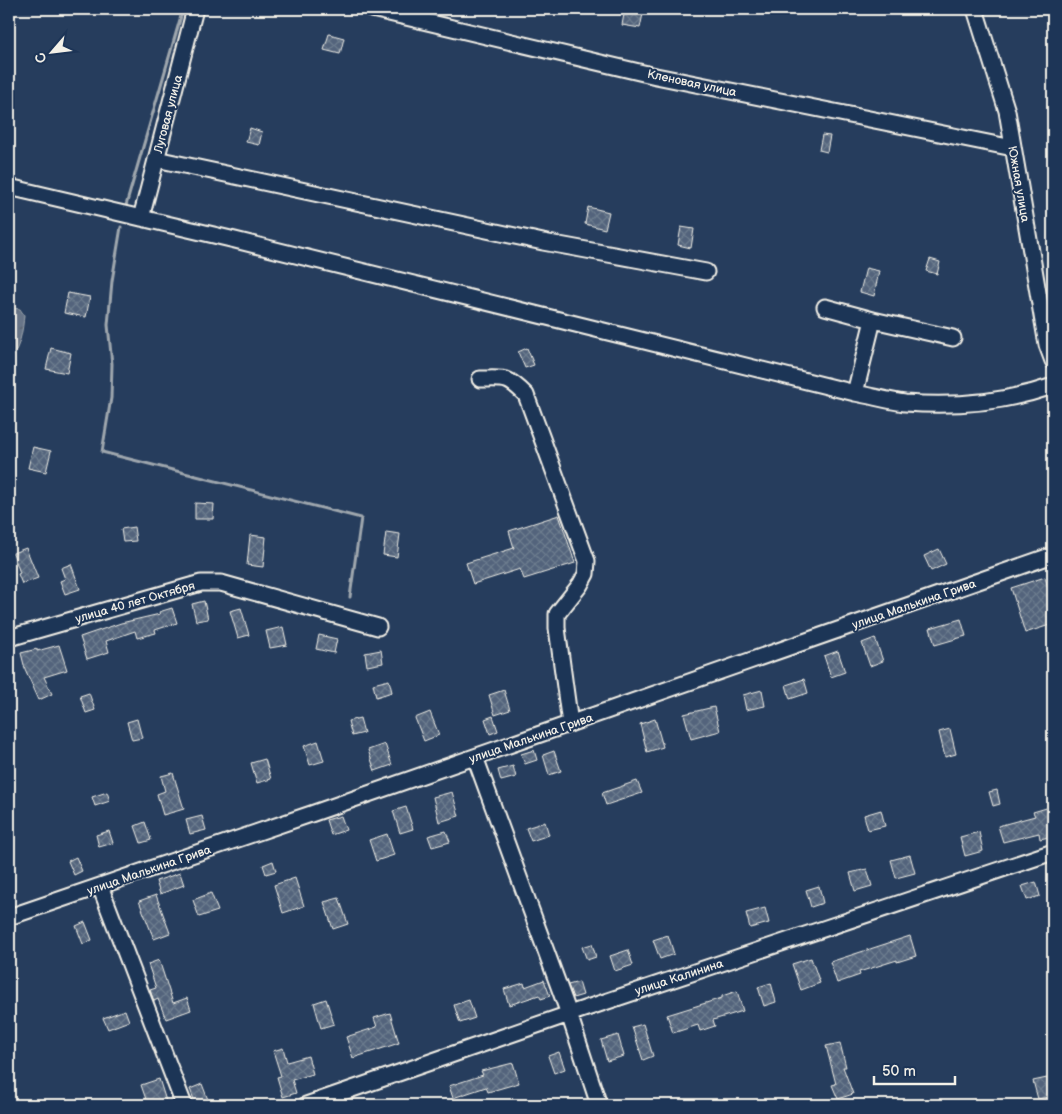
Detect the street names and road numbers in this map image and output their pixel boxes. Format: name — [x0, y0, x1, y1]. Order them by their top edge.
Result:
street label: Кленовая улица — [646, 67, 738, 100]
street label: Луговая улица — [151, 73, 186, 156]
street label: Южная улица — [1004, 145, 1033, 223]
street label: улица Малькина Грива — [850, 576, 978, 633]
street label: улица 40 лет Октября — [74, 578, 197, 627]
street label: улица Малькина Грива — [467, 710, 595, 767]
street label: улица Малькина Грива — [85, 842, 213, 899]
street label: улица Калинина — [633, 956, 725, 999]

